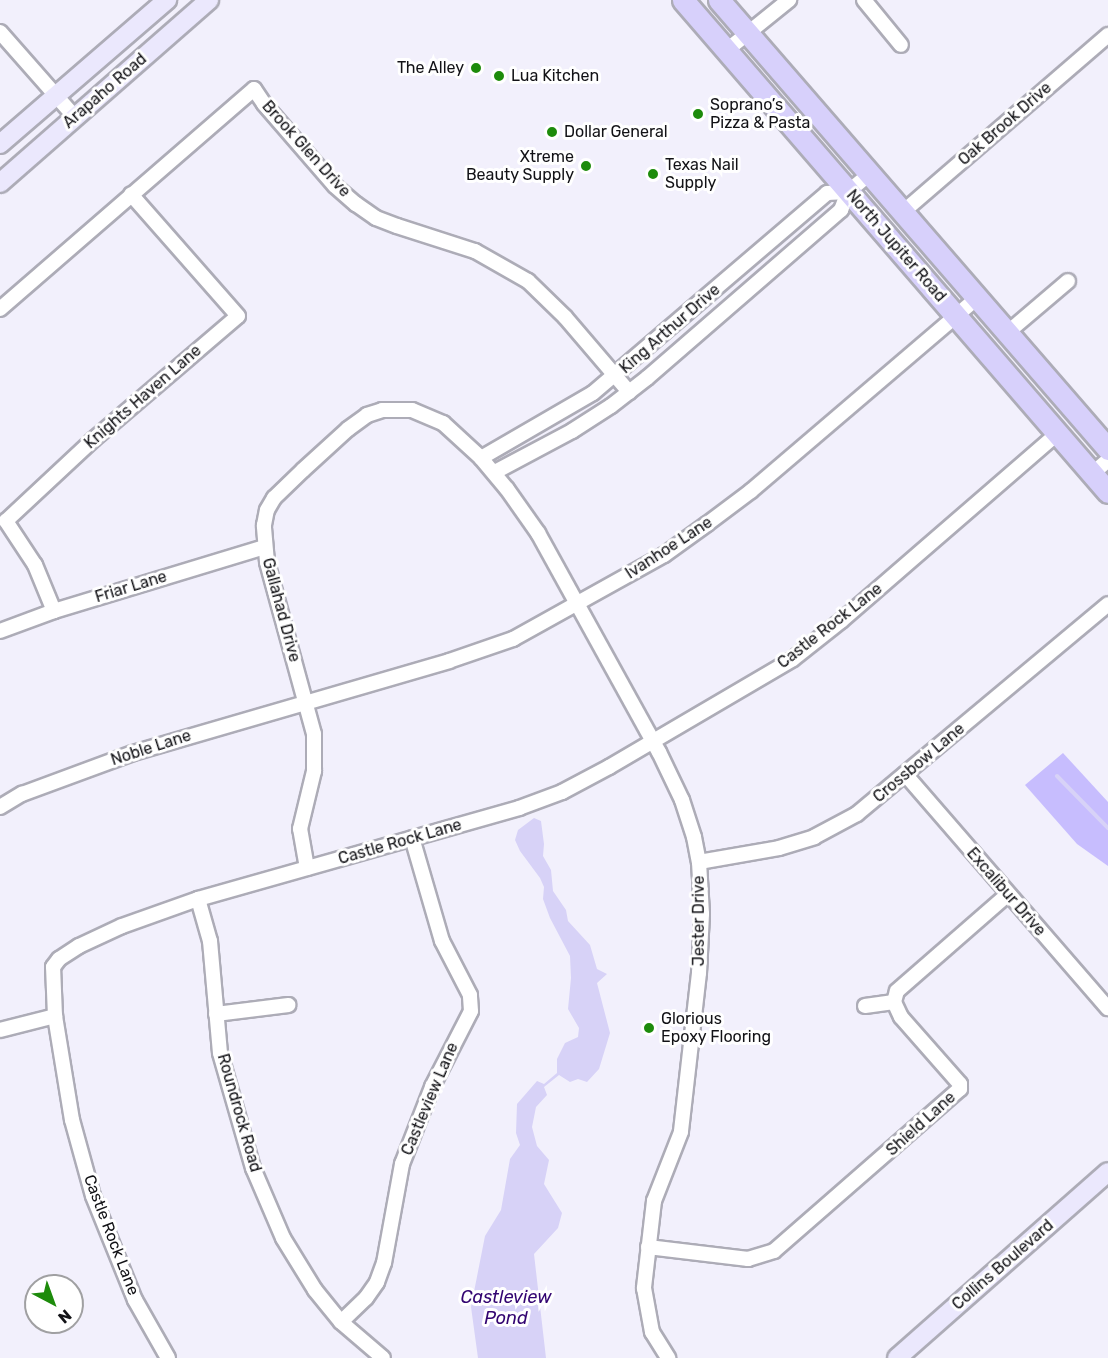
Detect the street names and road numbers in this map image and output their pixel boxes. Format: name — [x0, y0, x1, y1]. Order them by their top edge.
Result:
street label: Arapaho Road — [59, 49, 151, 133]
street label: Oak Brook Drive — [954, 78, 1056, 170]
street label: Brook Glen Drive — [258, 97, 354, 201]
street label: North Jupiter Road — [842, 186, 950, 306]
street label: King Arthur Drive — [616, 280, 724, 378]
street label: Knights Haven Lane — [81, 341, 205, 453]
street label: Ivanhoe Lane — [622, 513, 716, 583]
street label: Gallahad Drive — [258, 556, 304, 664]
street label: Friar Lane — [93, 567, 169, 607]
street label: Castle Rock Lane — [774, 579, 886, 673]
street label: Crossbow Lane — [869, 719, 969, 807]
street label: Noble Lane — [109, 726, 193, 770]
street label: Castle Rock Lane — [336, 815, 464, 869]
street label: Excalibur Drive — [962, 844, 1050, 940]
street label: Jester Drive — [689, 876, 709, 966]
street label: Castleview Lane — [397, 1039, 463, 1159]
street label: Roundrock Road — [213, 1052, 265, 1174]
street label: Shield Lane — [882, 1088, 960, 1160]
street label: Castle Rock Lane — [79, 1172, 143, 1298]
street label: Collins Boulevard — [948, 1216, 1058, 1314]

